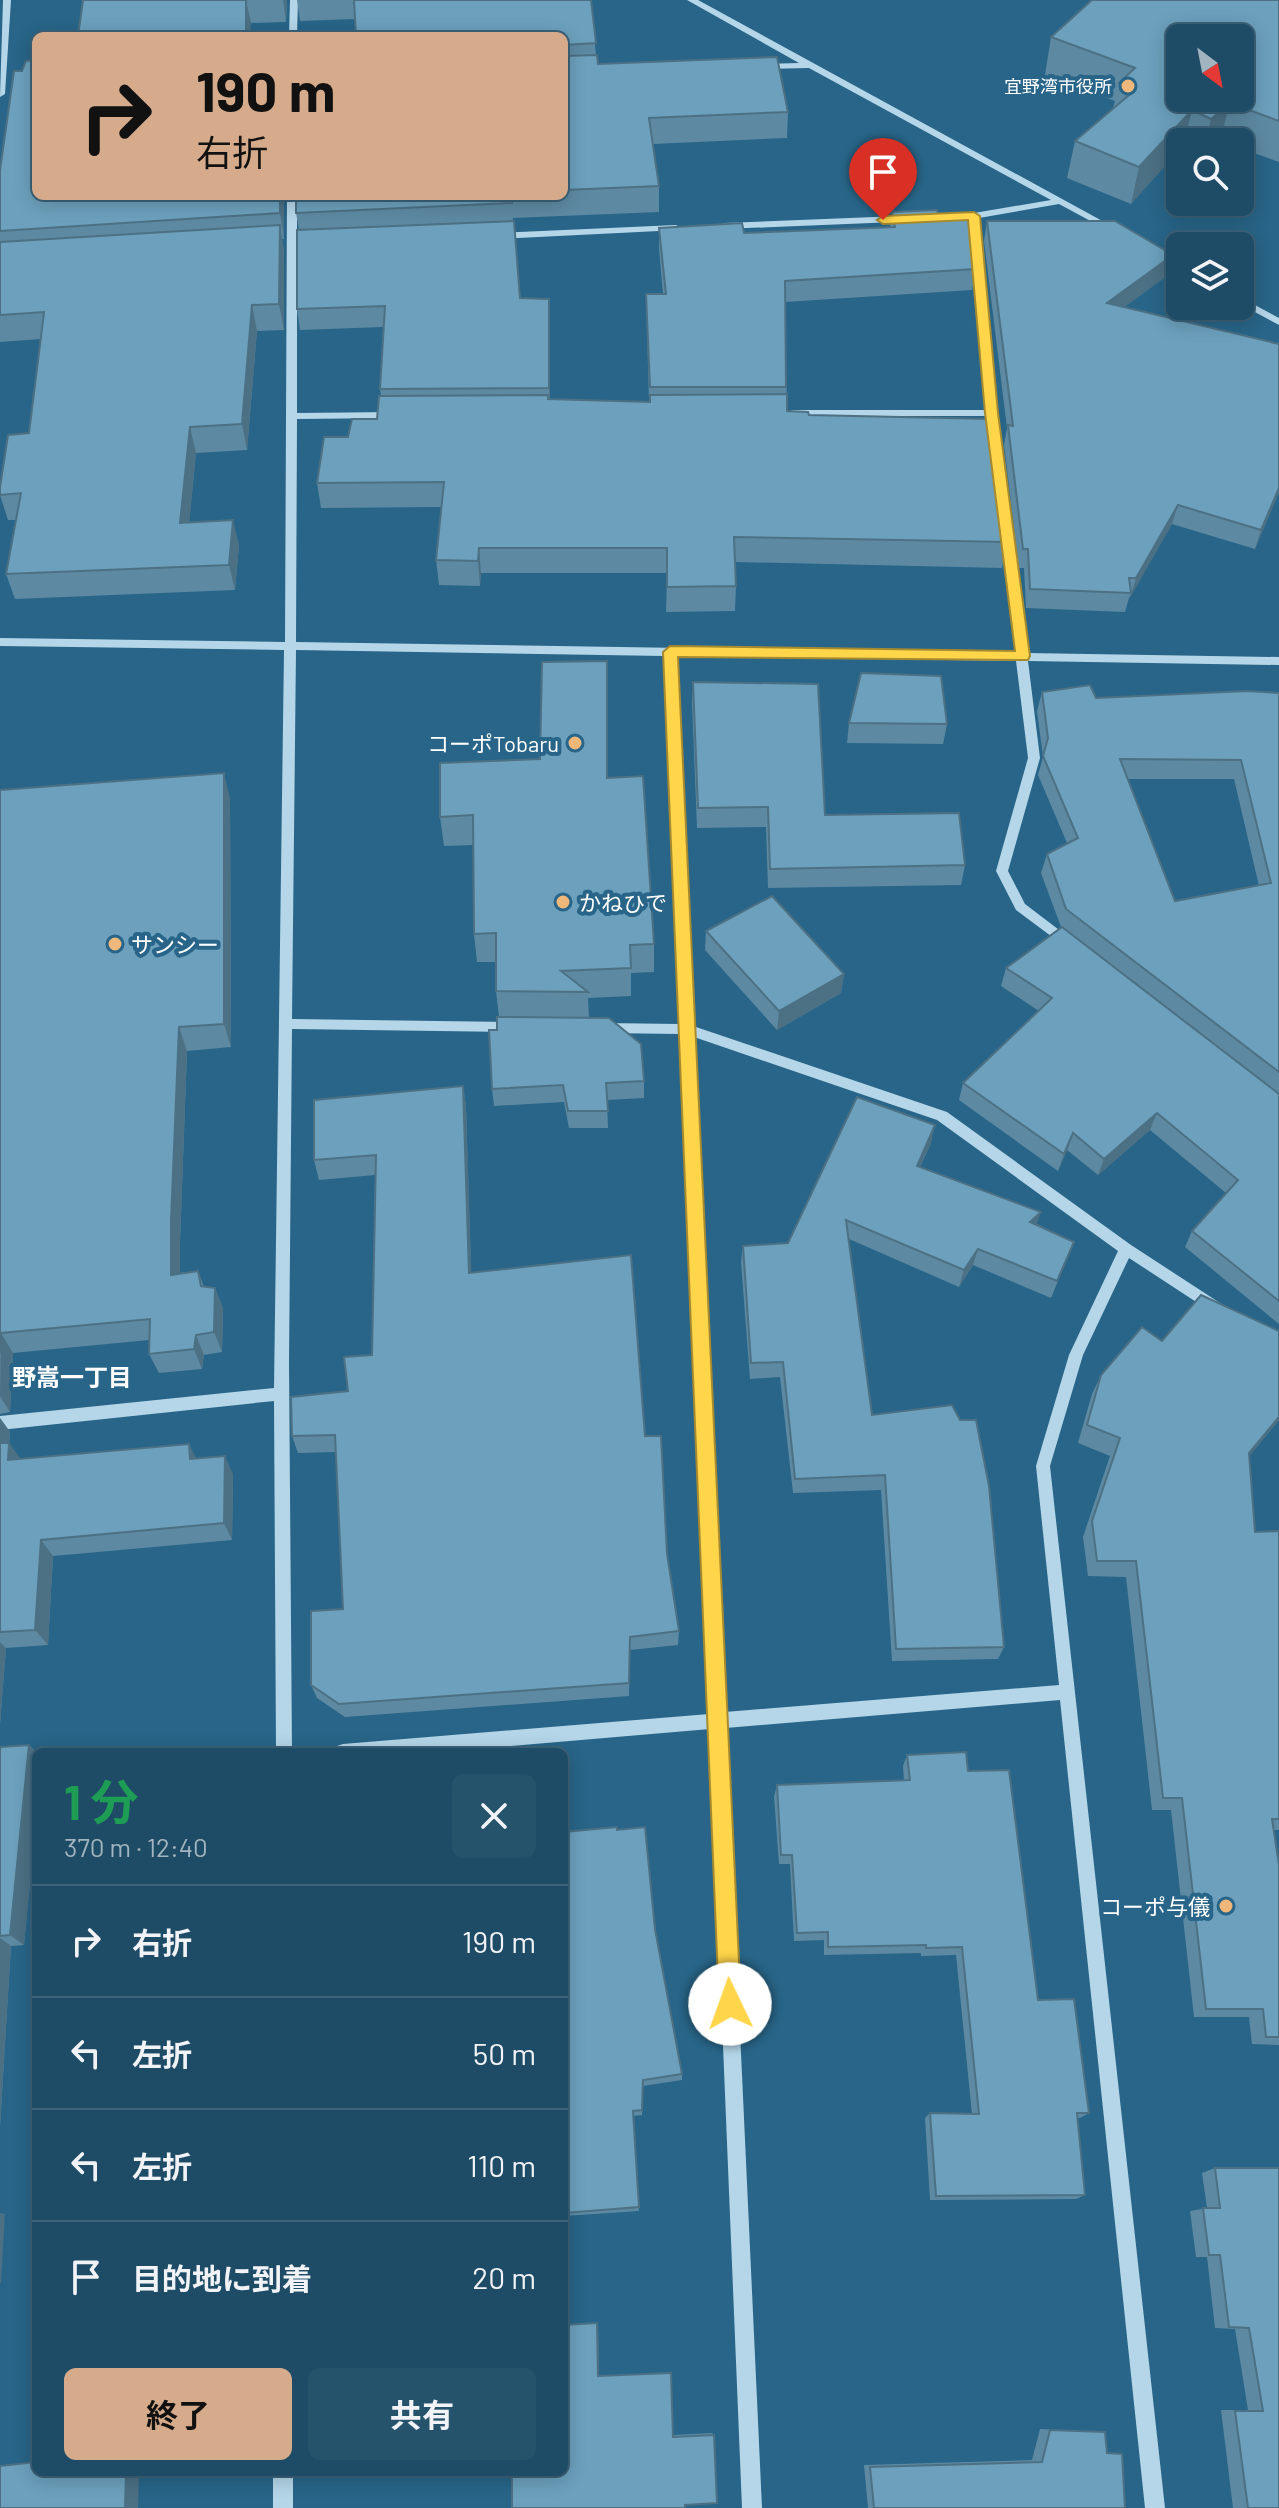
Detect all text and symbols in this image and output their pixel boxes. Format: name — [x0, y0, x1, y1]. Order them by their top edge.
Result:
north arrow — [1166, 24, 1254, 112]
map controls — [1166, 24, 1254, 320]
text: 190 m — [196, 56, 335, 123]
icon: right — [64, 64, 168, 168]
place label: 宜野湾市役所 — [1004, 75, 1112, 97]
marker: 宜野湾市役所 — [1119, 77, 1137, 95]
button: search — [1166, 128, 1254, 216]
text: 右折 — [196, 130, 268, 173]
pin — [849, 138, 917, 220]
icon: arrive — [861, 150, 905, 194]
button: layers — [1166, 232, 1254, 320]
place label: コーポTobaru — [427, 730, 559, 756]
marker: コーポTobaru — [566, 734, 584, 752]
place label: かねひで — [579, 889, 667, 915]
marker: かねひで — [554, 893, 572, 911]
place label: サンシー — [131, 931, 219, 957]
marker: サンシー — [106, 935, 124, 953]
district label: 野嵩一丁目 — [12, 1362, 132, 1391]
text: 1 分 — [64, 1772, 139, 1830]
button: close — [452, 1774, 536, 1858]
text: 370 m · 12:40 — [64, 1831, 208, 1862]
place label: コーポ与儀 — [1100, 1893, 1210, 1919]
marker: コーポ与儀 — [1217, 1897, 1235, 1915]
icon: right — [64, 1919, 108, 1963]
text: 190 m — [462, 1923, 536, 1959]
text: 右折 — [132, 1924, 192, 1960]
position arrow — [688, 1962, 772, 2046]
icon: left — [64, 2031, 108, 2075]
text: 50 m — [473, 2035, 536, 2071]
text: 左折 — [132, 2036, 192, 2072]
icon: left — [64, 2143, 108, 2187]
text: 110 m — [467, 2147, 536, 2183]
text: 左折 — [132, 2148, 192, 2184]
icon: arrive — [64, 2255, 108, 2299]
text: 20 m — [472, 2259, 536, 2295]
text: 目的地に到着 — [132, 2260, 312, 2296]
button: 終了 — [64, 2368, 292, 2460]
button: 共有 — [308, 2368, 536, 2460]

